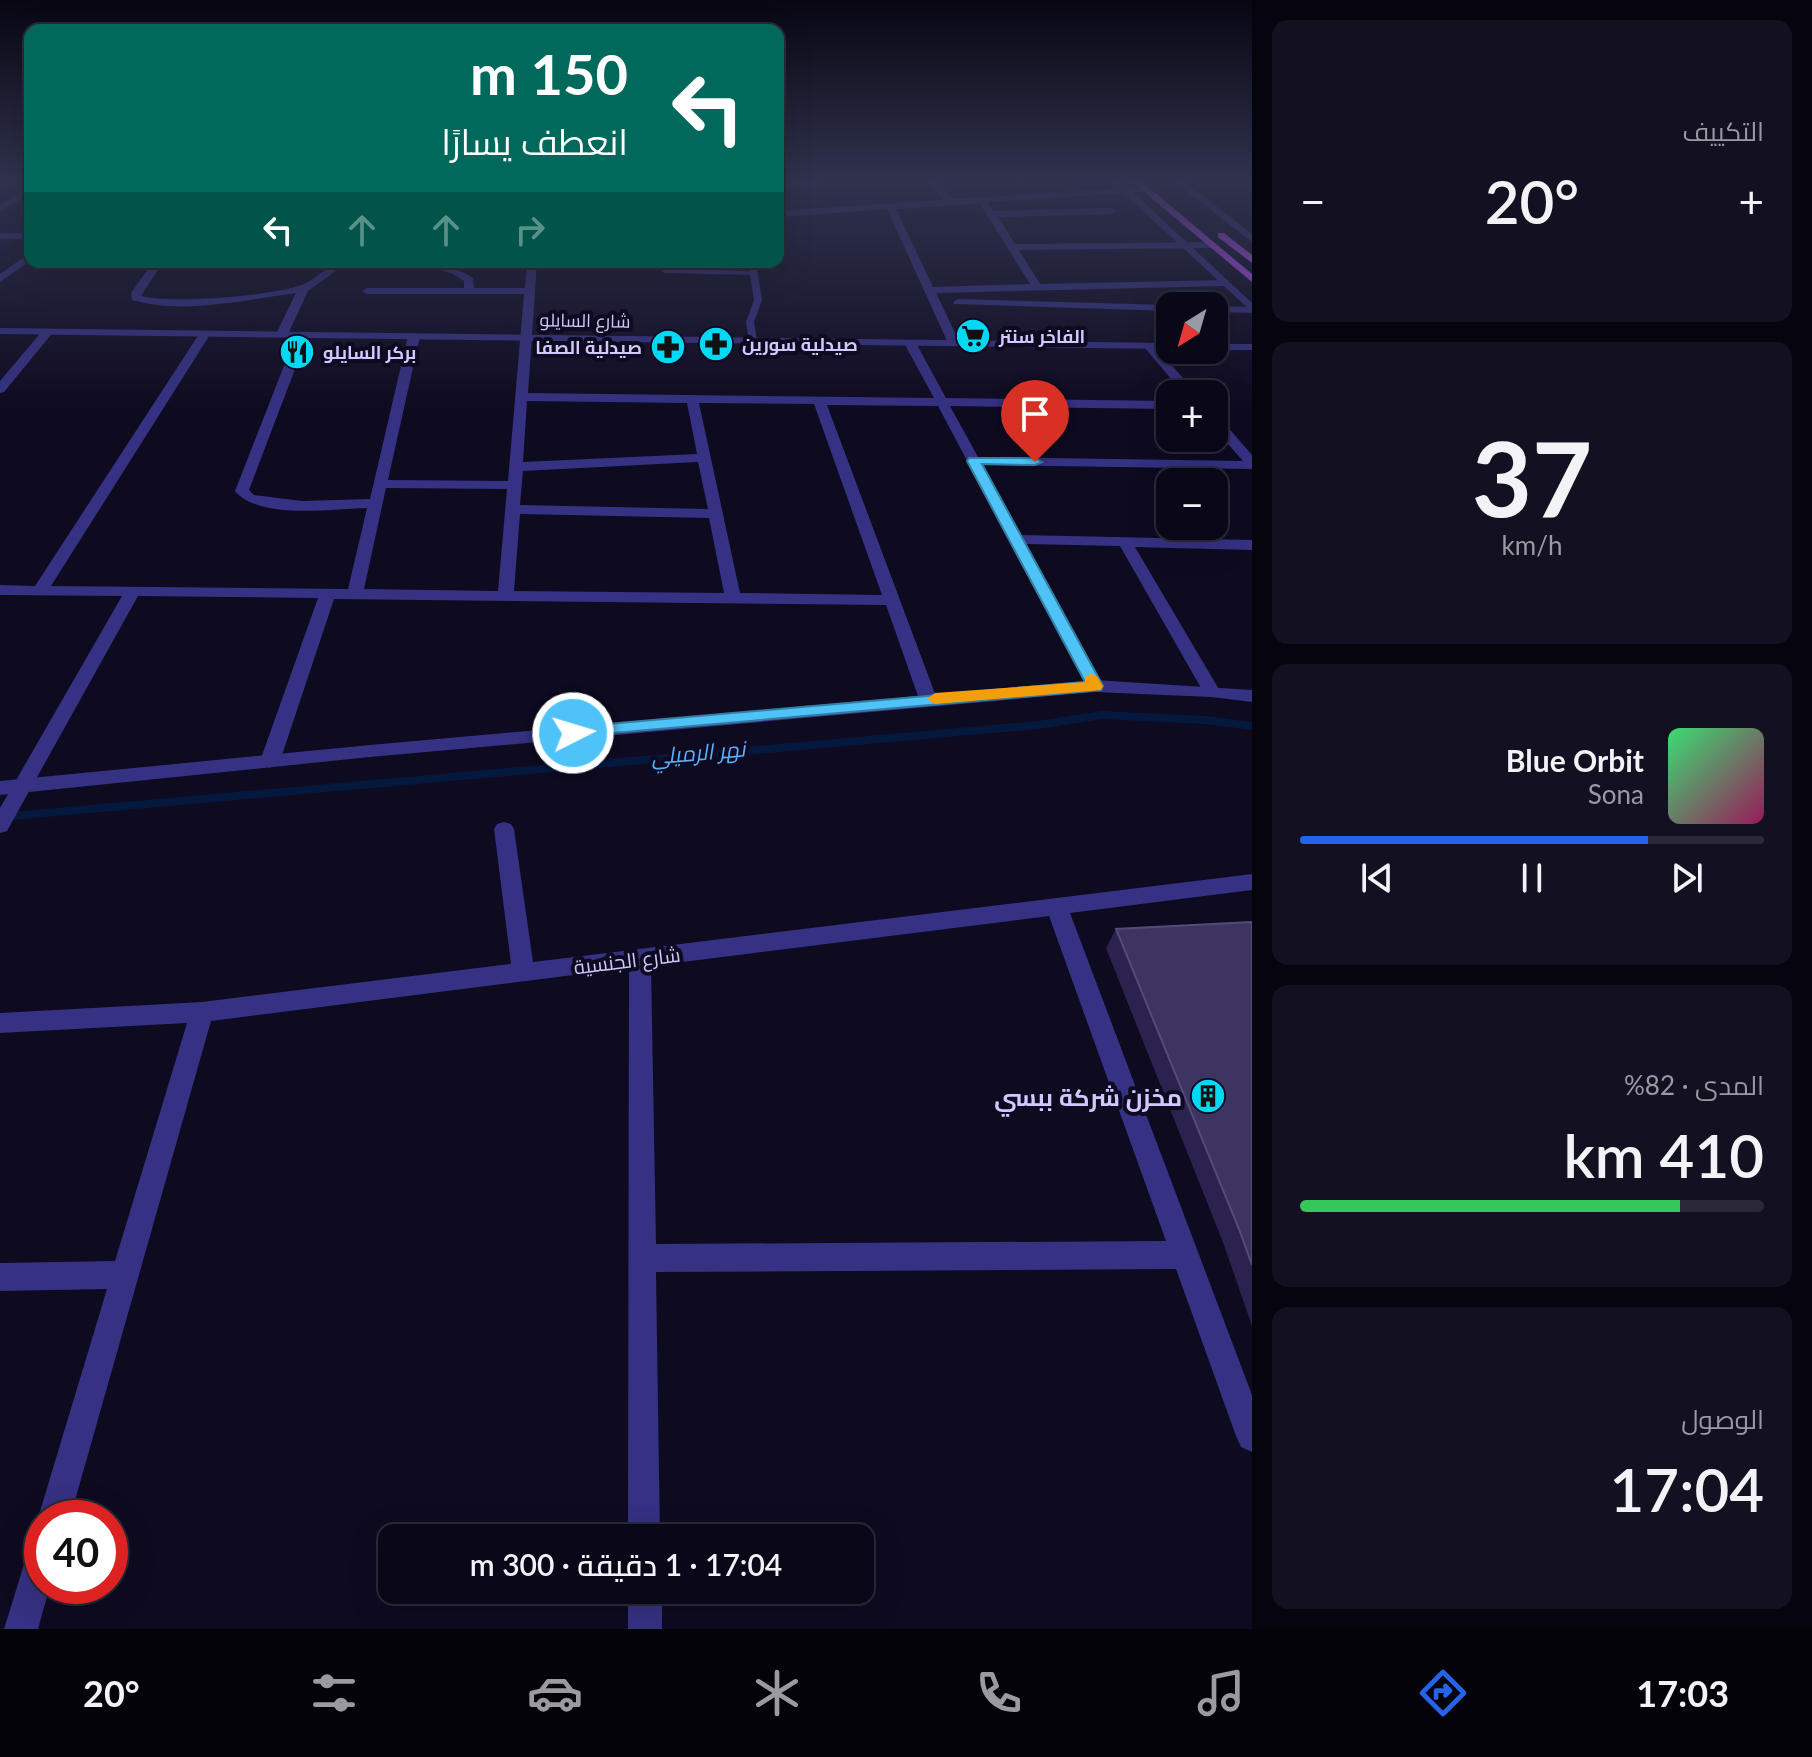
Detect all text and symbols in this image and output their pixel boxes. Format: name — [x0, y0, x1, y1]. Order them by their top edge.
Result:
text: 150 m — [470, 40, 628, 107]
icon: left — [656, 56, 760, 160]
text: التكييف — [1682, 115, 1764, 147]
text: انعطف يسارًا — [441, 119, 628, 163]
text: 20° — [1485, 165, 1579, 237]
text: − — [1300, 175, 1326, 227]
text: + — [1738, 175, 1764, 227]
icon: left — [256, 208, 300, 252]
icon: ahead — [340, 208, 384, 252]
icon: ahead — [424, 208, 468, 252]
icon: right — [508, 208, 552, 252]
north arrow — [1156, 292, 1228, 364]
map controls — [1156, 292, 1228, 540]
street label: شارع السايلو — [539, 308, 631, 334]
supermarket icon: الفاخر سنتر — [954, 317, 992, 355]
pharmacy icon: صيدلية سورين — [697, 325, 735, 363]
place label: الفاخر سنتر — [998, 325, 1085, 348]
pharmacy icon: صيدلية الصفا — [649, 328, 687, 366]
restaurant icon: بركر السايلو — [278, 333, 316, 371]
place label: صيدلية سورين — [742, 333, 858, 356]
place label: صيدلية الصفا — [535, 336, 642, 358]
place label: بركر السايلو — [323, 341, 416, 364]
pin — [1001, 380, 1069, 462]
button: + — [1156, 380, 1228, 452]
icon: arrive — [1013, 392, 1057, 436]
text: 37 — [1472, 414, 1592, 539]
button: − — [1156, 468, 1228, 540]
text: km/h — [1502, 529, 1562, 561]
position arrow — [531, 691, 615, 775]
water label: نهر الرميلي — [650, 734, 749, 775]
text: Blue Orbit — [1506, 742, 1644, 778]
text: Sona — [1588, 778, 1644, 810]
icon: previous — [1355, 856, 1399, 900]
icon: pause — [1510, 856, 1554, 900]
icon: next — [1665, 856, 1709, 900]
street label: شارع الجنسية — [572, 942, 682, 981]
text: المدى · 82% — [1624, 1069, 1764, 1101]
building icon: مخزن شركة ببسي — [1189, 1077, 1227, 1115]
place label: مخزن شركة ببسي — [994, 1082, 1182, 1117]
text: 410 km — [1563, 1119, 1764, 1191]
text: الوصول — [1681, 1403, 1764, 1435]
text: 17:04 — [1610, 1453, 1764, 1525]
speed limit sign: 40 — [24, 1500, 128, 1604]
text: 17:04 · 1 دقيقة · 300 m — [470, 1546, 782, 1582]
icon: filters — [306, 1665, 362, 1721]
icon: car — [527, 1665, 583, 1721]
icon: climate — [749, 1665, 805, 1721]
icon: phone — [971, 1665, 1027, 1721]
icon: music — [1193, 1665, 1249, 1721]
icon: directions — [1415, 1665, 1471, 1721]
text: 20° — [83, 1671, 140, 1715]
text: 17:03 — [1636, 1671, 1729, 1715]

